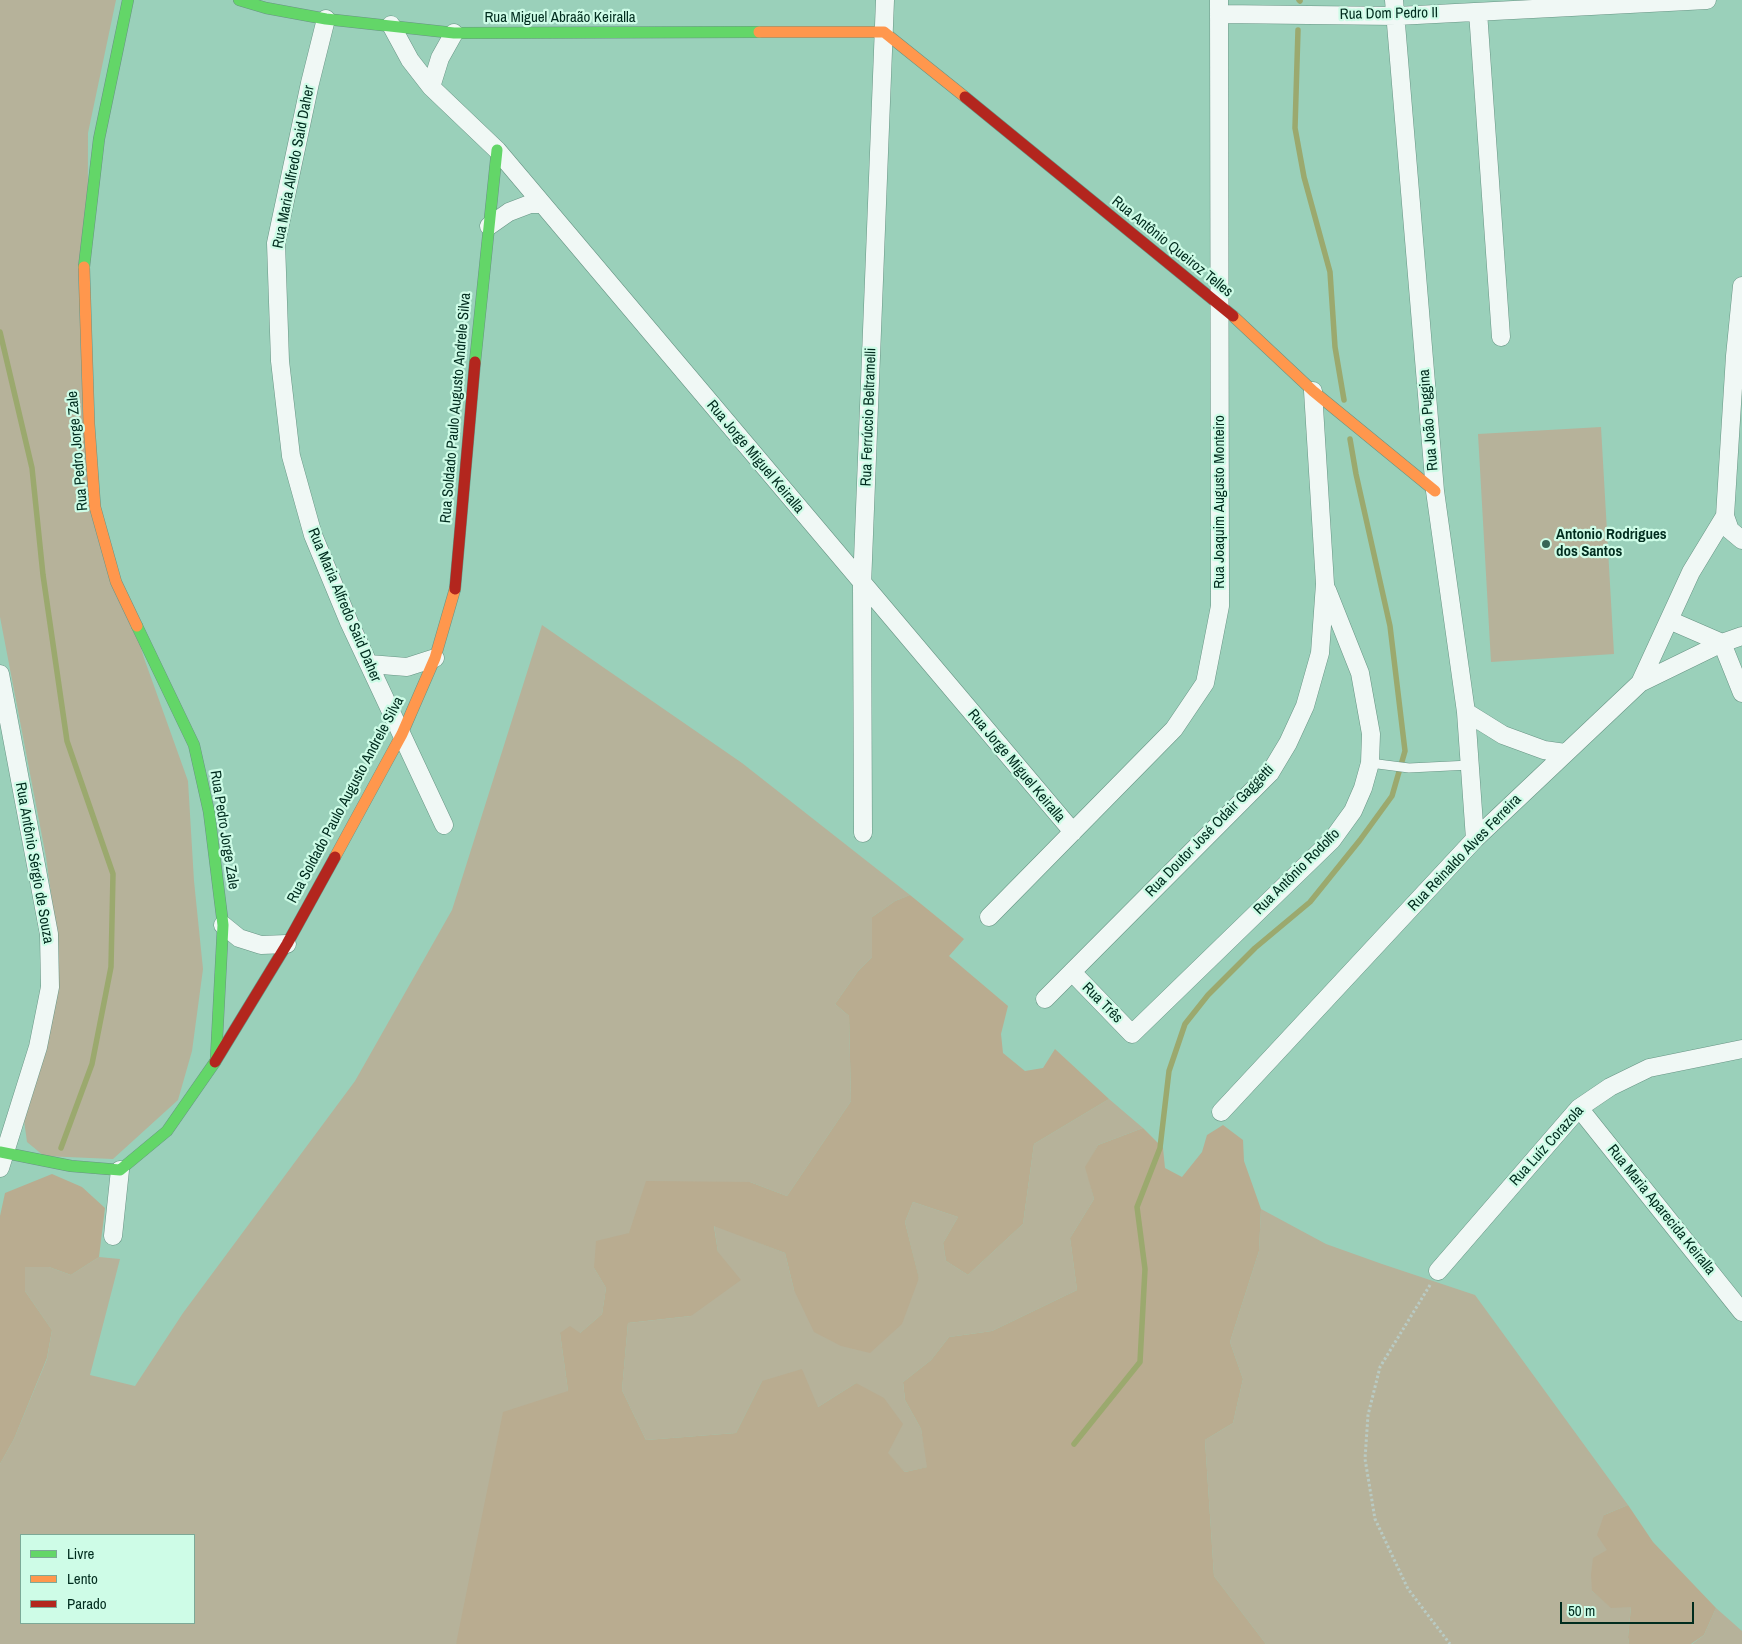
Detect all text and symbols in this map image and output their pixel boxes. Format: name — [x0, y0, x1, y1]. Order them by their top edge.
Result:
street label: Rua Dom Pedro II — [1340, 4, 1438, 24]
street label: Rua Miguel Abraão Keiralla — [484, 9, 636, 27]
street label: Rua Maria Alfredo Said Daher — [269, 84, 319, 250]
street label: Rua Antônio Queiroz Telles — [1108, 193, 1236, 301]
street label: Rua Soldado Paulo Augusto Andrele Silva — [437, 292, 475, 524]
street label: Rua Ferrúccio Beltramelli — [858, 347, 880, 487]
street label: Rua João Puggina — [1416, 368, 1442, 472]
street label: Rua Pedro Jorge Zale — [64, 390, 92, 512]
street label: Rua Jorge Miguel Keiralla — [702, 397, 808, 517]
street label: Rua Joaquim Augusto Monteiro — [1211, 415, 1229, 589]
street label: Rua Maria Alfredo Said Daher — [303, 525, 385, 685]
place label: Antonio Rodrigues dos Santos — [1556, 526, 1667, 561]
marker: Antonio Rodrigues dos Santos — [1540, 538, 1552, 550]
street label: Rua Soldado Paulo Augusto Andrele Silva — [284, 694, 408, 906]
street label: Rua Jorge Miguel Keiralla — [963, 706, 1069, 826]
street label: Rua Doutor José Odair Gaggetti — [1142, 761, 1278, 901]
street label: Rua Pedro Jorge Zale — [206, 769, 242, 891]
street label: Rua Antônio Sérgio de Souza — [11, 781, 57, 945]
street label: Rua Reinaldo Alves Ferreira — [1405, 791, 1525, 915]
street label: Rua Antônio Rodolfo — [1250, 825, 1344, 919]
street label: Rua Três — [1078, 979, 1126, 1027]
street label: Rua Luíz Corazola — [1506, 1102, 1588, 1190]
street label: Rua Maria Aparecida Keiralla — [1603, 1141, 1719, 1279]
legend — [20, 1534, 195, 1624]
text: Livre — [67, 1543, 94, 1564]
text: Lento — [67, 1568, 98, 1589]
scale bar — [1562, 1592, 1696, 1624]
text: Parado — [67, 1593, 107, 1614]
text: 50 m — [1568, 1600, 1595, 1621]

